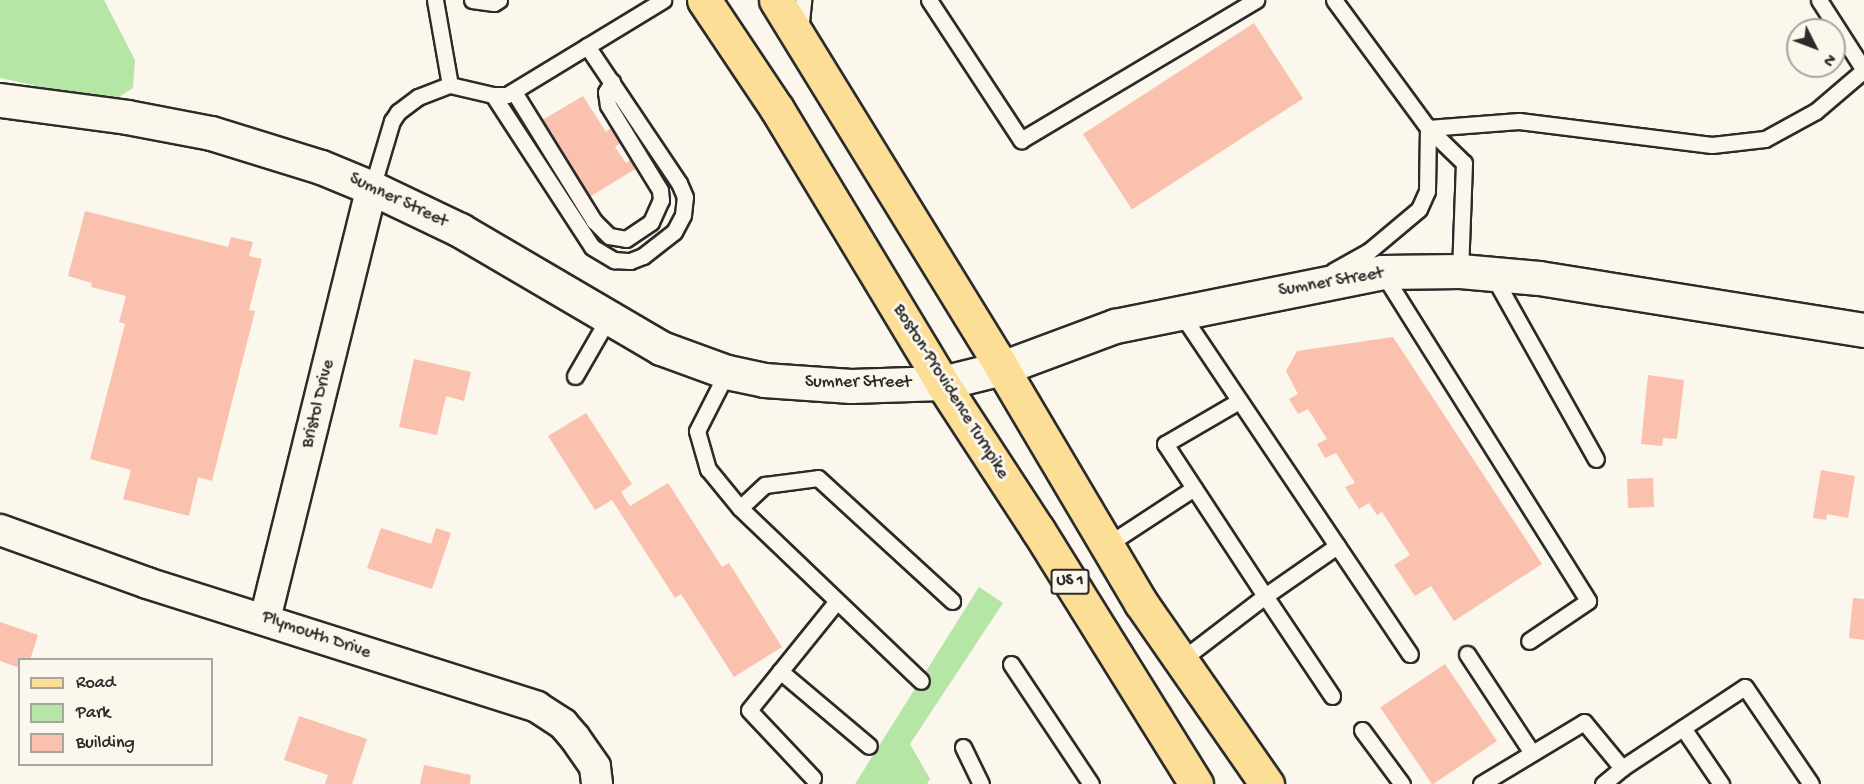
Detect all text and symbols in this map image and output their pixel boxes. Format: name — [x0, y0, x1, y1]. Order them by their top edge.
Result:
north arrow — [1786, 18, 1846, 78]
text: N — [1818, 49, 1839, 69]
street label: Sumner Street — [345, 169, 451, 233]
street label: Sumner Street — [1277, 263, 1385, 303]
street label: Boston-Providence Turnpike — [887, 301, 1013, 483]
street label: Bristol Drive — [298, 358, 340, 450]
street label: Sumner Street — [805, 372, 911, 394]
road number: US 1 — [1050, 569, 1090, 595]
street label: Plymouth Drive — [259, 607, 373, 665]
legend — [18, 658, 213, 766]
text: Road — [76, 673, 115, 694]
text: Park — [76, 703, 110, 724]
text: Building — [76, 733, 135, 754]

